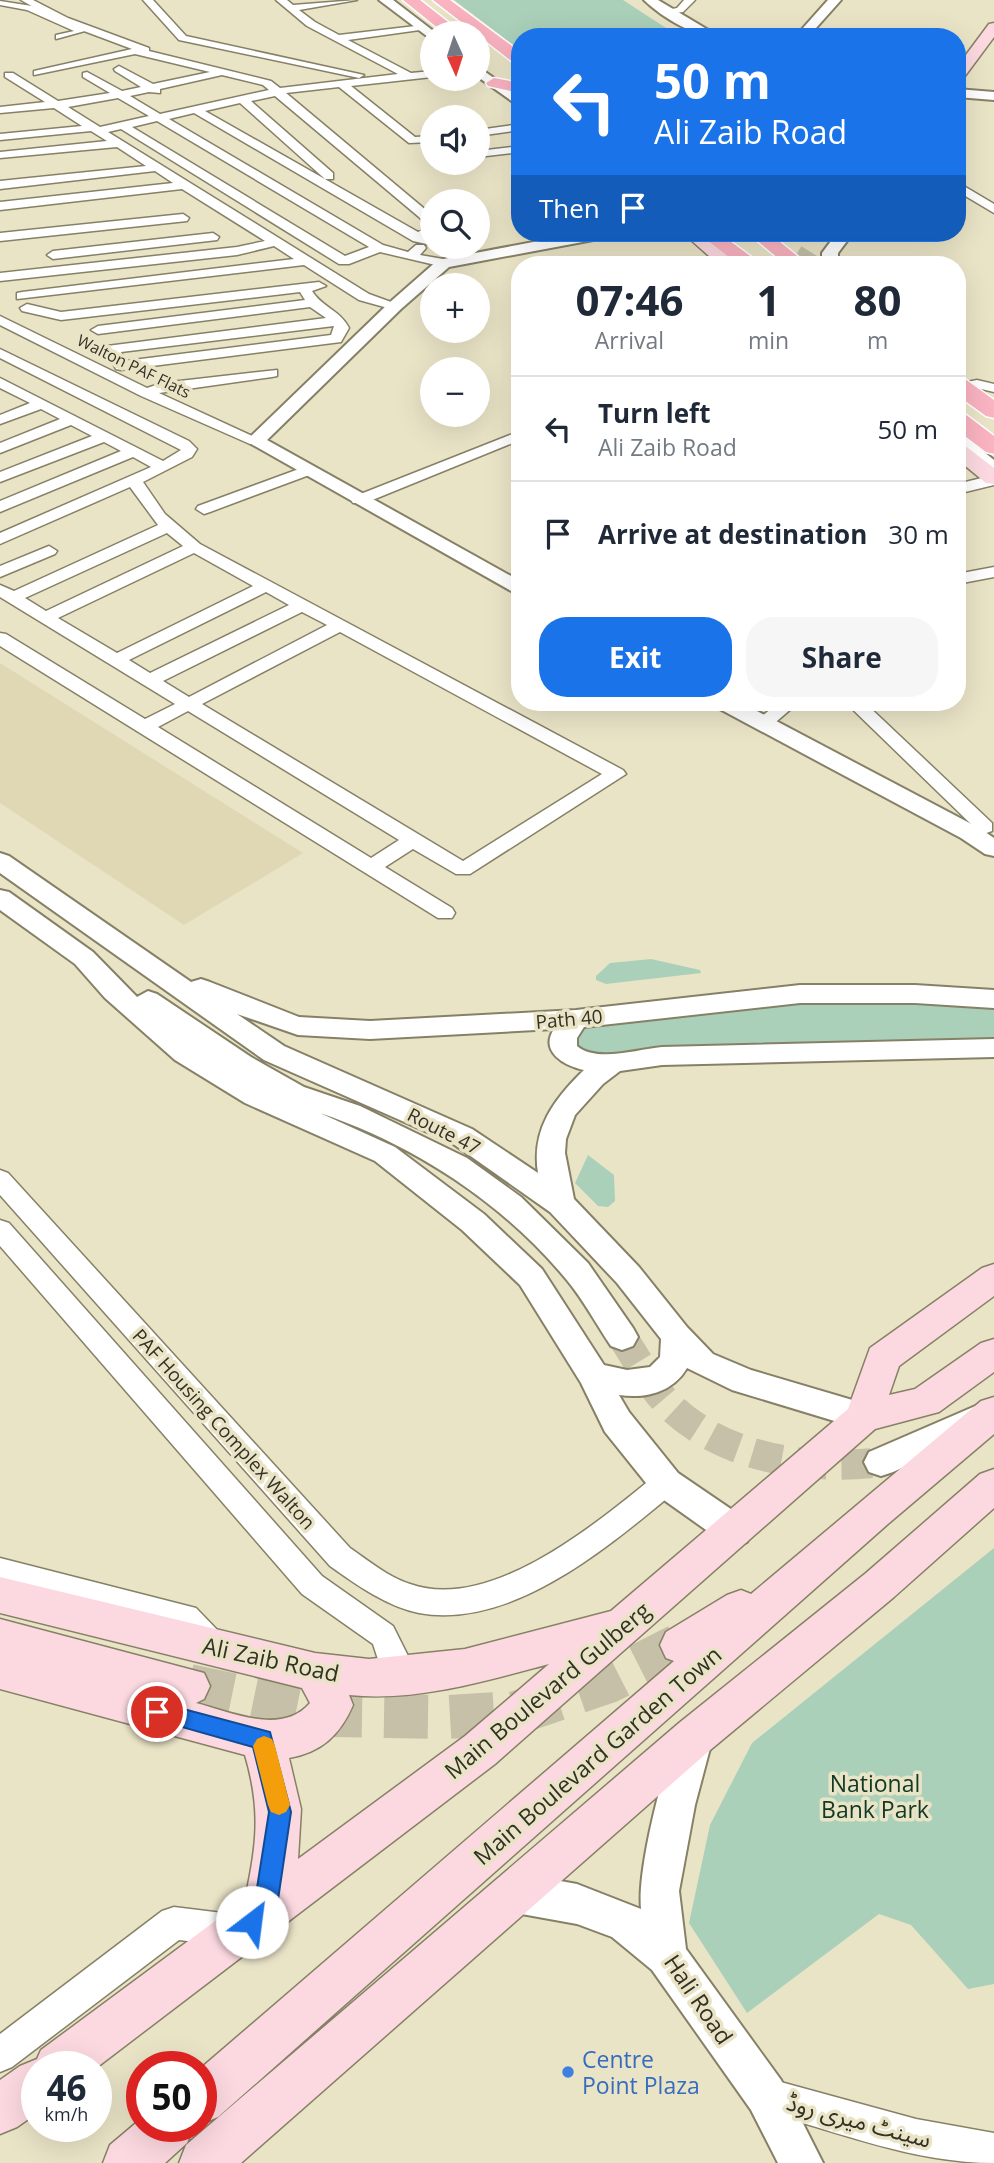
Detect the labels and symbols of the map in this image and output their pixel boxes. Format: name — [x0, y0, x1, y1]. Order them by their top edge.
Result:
north arrow — [420, 21, 490, 91]
street label: Walton PAF Flats — [74, 329, 194, 403]
street label: Path 40 — [534, 1003, 604, 1035]
street label: Route 47 — [403, 1102, 485, 1160]
street label: PAF Housing Complex Walton — [127, 1323, 321, 1535]
street label: Main Boulevard Gulberg — [437, 1594, 657, 1786]
street label: Ali Zaib Road — [200, 1629, 342, 1689]
street label: Main Boulevard Garden Town — [466, 1638, 728, 1872]
pin — [127, 1682, 187, 1742]
park label: National Bank Park — [821, 1767, 929, 1825]
position arrow — [215, 1885, 289, 1959]
street label: Hali Road — [657, 1948, 741, 2050]
place label: Centre Point Plaza — [582, 2043, 700, 2101]
speed limit sign: 50 — [126, 2051, 217, 2142]
marker: Centre Point Plaza — [560, 2064, 576, 2080]
street label: سینٹ میری روڈ — [783, 2085, 935, 2155]

